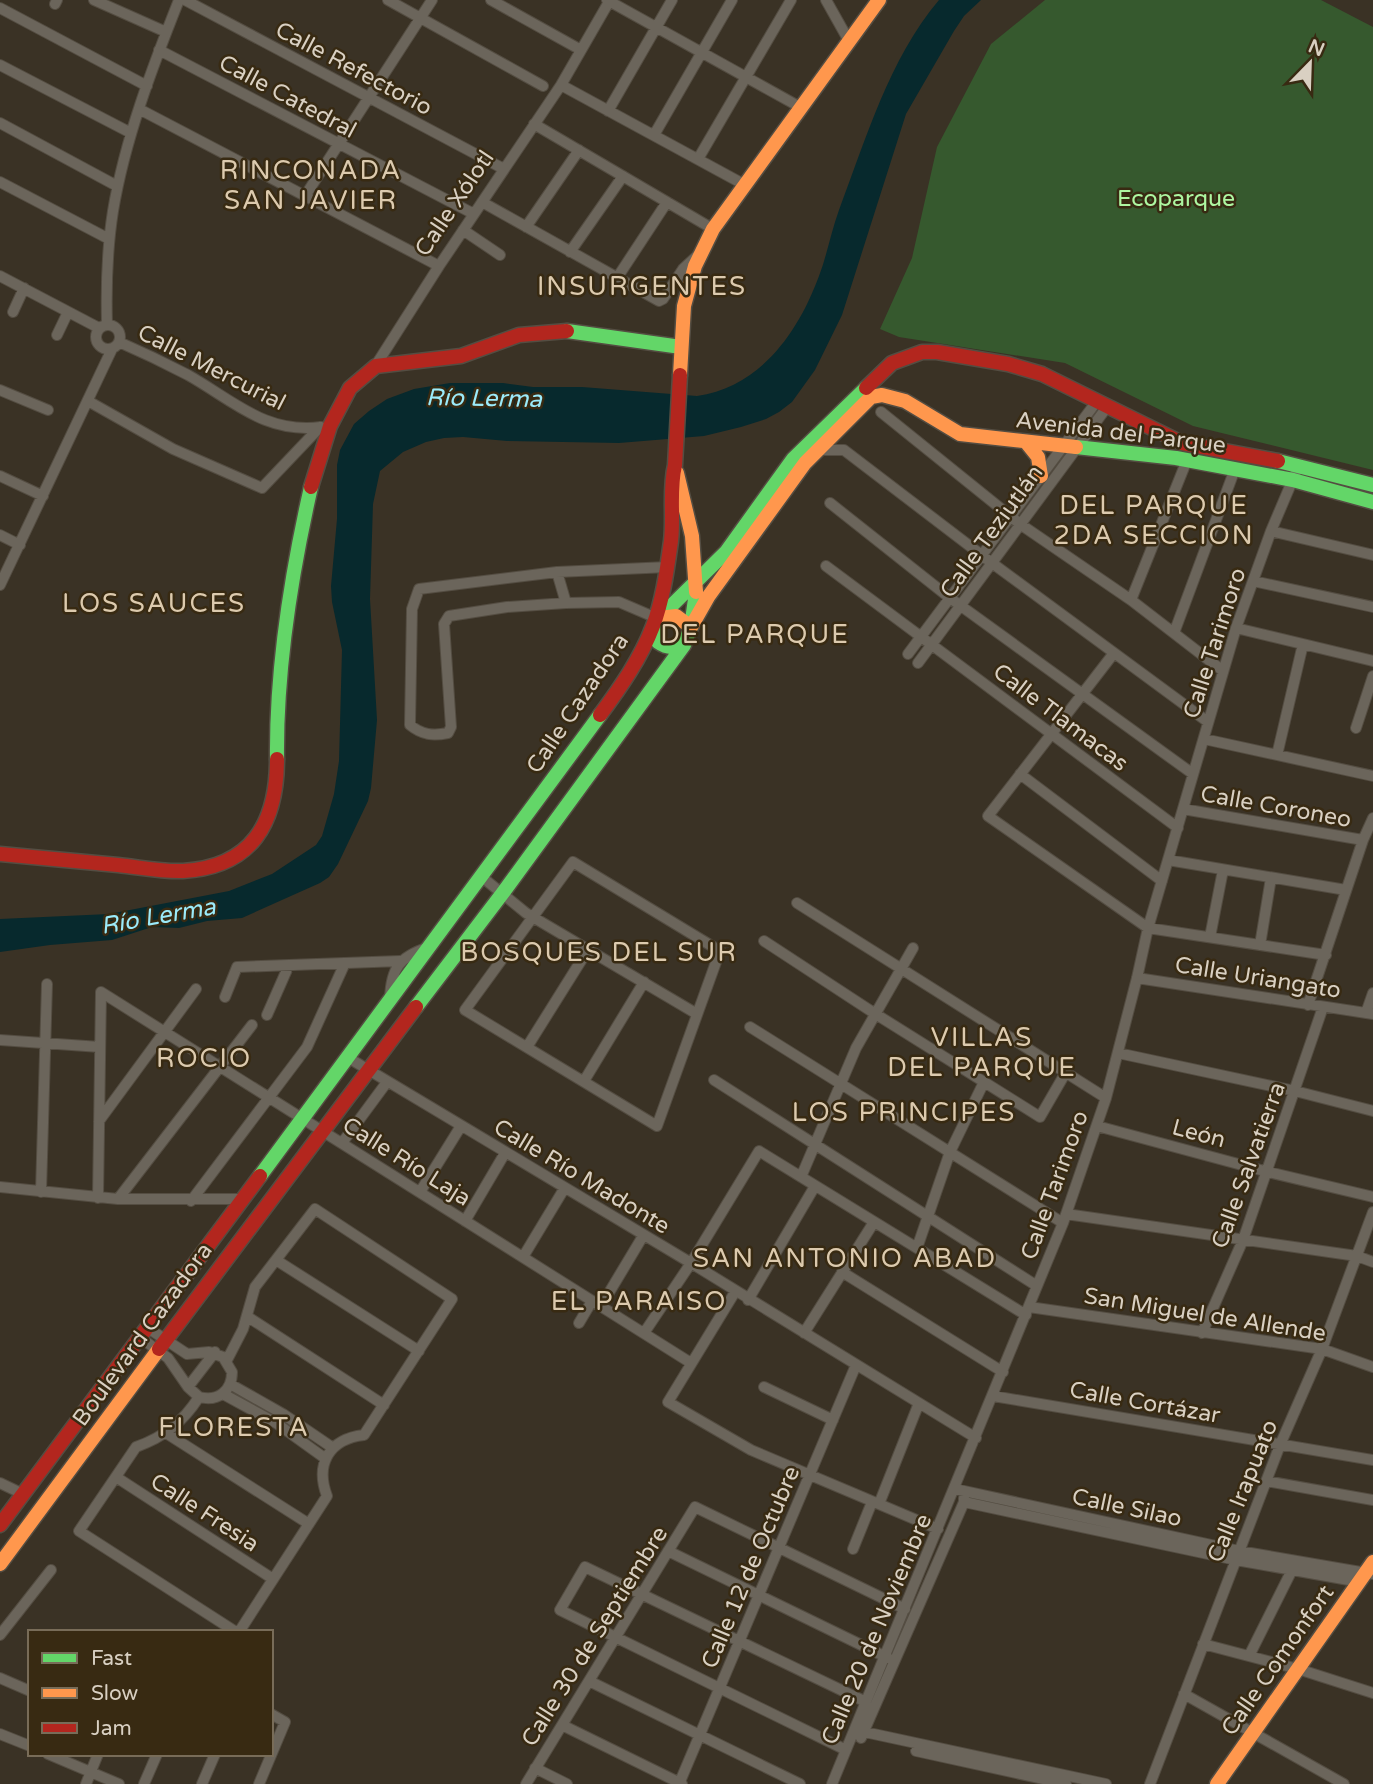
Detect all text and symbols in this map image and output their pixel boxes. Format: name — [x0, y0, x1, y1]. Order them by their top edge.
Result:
street label: Calle Refectorio — [270, 16, 437, 122]
north arrow — [1275, 28, 1345, 98]
text: N — [1305, 35, 1328, 61]
street label: Calle Catedral — [214, 49, 361, 145]
street label: Calle Xólotl — [409, 145, 501, 262]
district label: RINCONADA SAN JAVIER — [220, 155, 402, 216]
park label: Ecoparque — [1117, 185, 1235, 213]
district label: INSURGENTES — [537, 271, 747, 302]
street label: Calle Mercurial — [133, 319, 290, 417]
water label: Río Lerma — [426, 383, 543, 414]
street label: Avenida del Parque — [1014, 406, 1228, 460]
street label: Calle Teziutlán — [934, 460, 1049, 604]
district label: DEL PARQUE 2DA SECCION — [1053, 490, 1255, 551]
street label: Calle Tarimoro — [1177, 565, 1252, 722]
district label: LOS SAUCES — [62, 588, 246, 619]
district label: DEL PARQUE — [660, 619, 850, 650]
street label: Calle Cazadora — [521, 628, 635, 779]
street label: Calle Tlamacas — [987, 658, 1134, 778]
street label: Calle Coroneo — [1198, 780, 1353, 834]
water label: Río Lerma — [98, 892, 218, 941]
district label: BOSQUES DEL SUR — [460, 937, 738, 968]
street label: Calle Uriangato — [1173, 951, 1343, 1005]
district label: VILLAS DEL PARQUE — [887, 1022, 1077, 1083]
district label: ROCIO — [156, 1043, 252, 1074]
street label: Calle Salvatierra — [1206, 1078, 1292, 1252]
district label: LOS PRINCIPES — [792, 1097, 1016, 1128]
street label: Calle Tarimoro — [1015, 1107, 1095, 1264]
street label: Calle Río Laja — [337, 1111, 476, 1213]
street label: Calle Río Madonte — [488, 1113, 675, 1240]
street label: León — [1169, 1113, 1229, 1155]
street label: Boulevard Cazadora — [67, 1237, 219, 1432]
district label: SAN ANTONIO ABAD — [693, 1243, 997, 1274]
street label: San Miguel de Allende — [1082, 1282, 1328, 1348]
district label: EL PARAISO — [551, 1286, 727, 1317]
street label: Calle Cortázar — [1067, 1376, 1223, 1430]
district label: FLORESTA — [158, 1412, 310, 1443]
street label: Calle Irapuato — [1202, 1416, 1284, 1567]
street label: Calle 12 de Octubre — [696, 1462, 806, 1673]
street label: Calle Fresia — [145, 1467, 264, 1558]
street label: Calle Silao — [1069, 1483, 1184, 1533]
street label: Calle 20 de Noviembre — [816, 1510, 938, 1749]
street label: Calle 30 de Septiembre — [516, 1521, 674, 1752]
street label: Calle Comonfort — [1215, 1580, 1340, 1741]
legend — [28, 1630, 273, 1756]
text: Fast — [91, 1646, 132, 1671]
text: Slow — [91, 1681, 139, 1706]
text: Jam — [91, 1716, 132, 1741]

